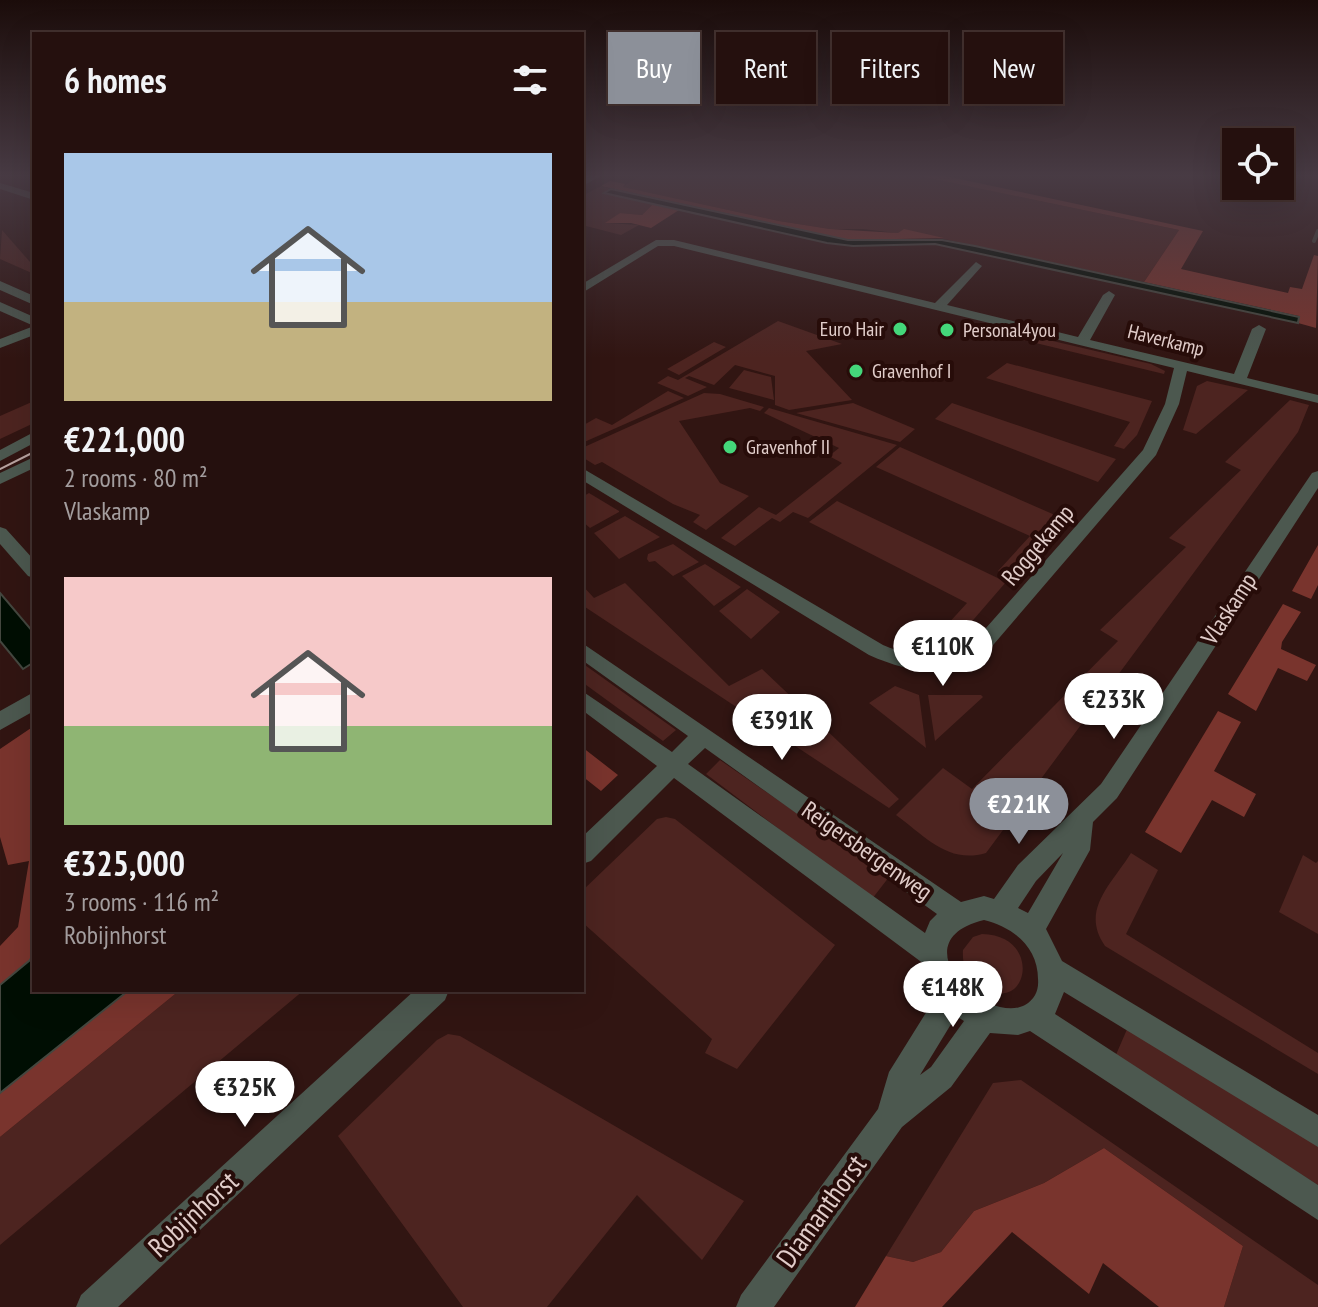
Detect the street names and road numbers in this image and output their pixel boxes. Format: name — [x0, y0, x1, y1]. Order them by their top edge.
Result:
street label: Haverkamp — [1125, 318, 1207, 362]
street label: Roggekamp — [995, 498, 1081, 592]
street label: Vlaskamp — [1193, 567, 1263, 651]
street label: Reigersbergenweg — [796, 794, 939, 907]
street label: Diamanthorst — [767, 1147, 874, 1274]
street label: Robijnhorst — [140, 1162, 246, 1265]

